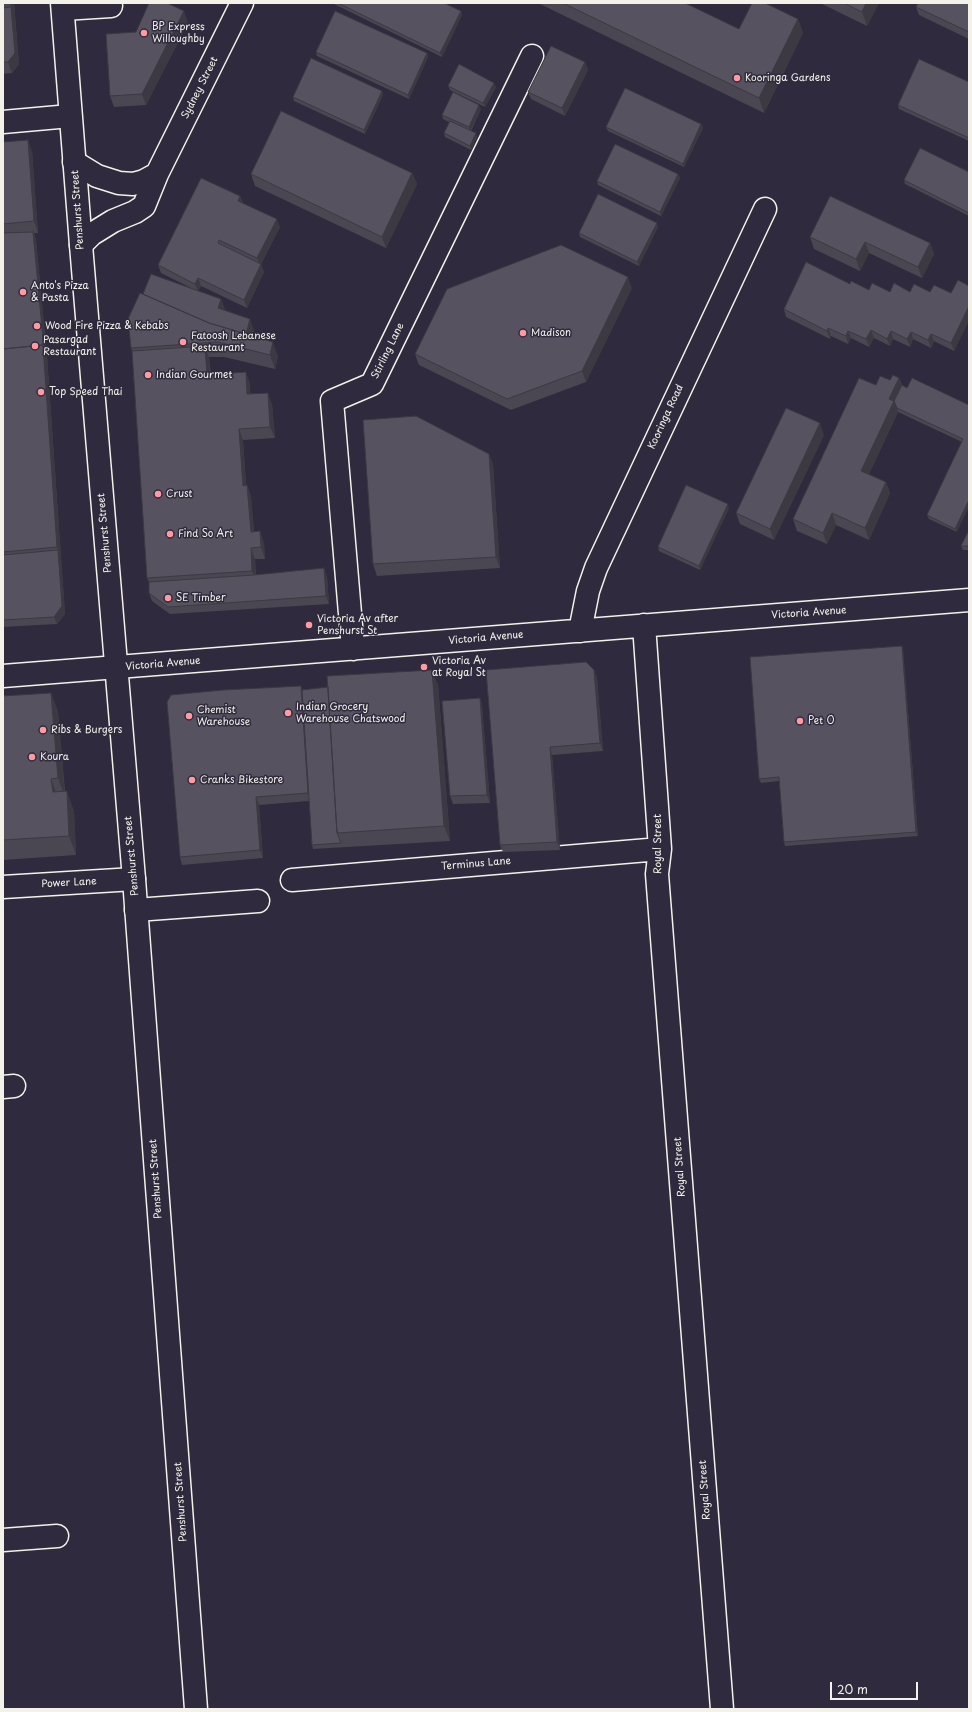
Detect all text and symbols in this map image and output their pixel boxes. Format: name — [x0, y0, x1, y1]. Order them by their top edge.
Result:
place label: BP Express Willoughby — [152, 21, 205, 44]
marker: BP Express Willoughby — [139, 28, 149, 38]
street label: Sydney Street — [179, 55, 221, 121]
place label: Kooringa Gardens — [745, 72, 831, 84]
marker: Kooringa Gardens — [732, 73, 742, 83]
street label: Penshurst Street — [69, 170, 87, 250]
place label: Anto's Pizza & Pasta — [31, 280, 89, 304]
marker: Anto's Pizza & Pasta — [18, 287, 28, 297]
place label: Wood Fire Pizza & Kebabs — [45, 320, 169, 332]
marker: Wood Fire Pizza & Kebabs — [32, 321, 42, 331]
street label: Stirling Lane — [369, 321, 407, 381]
place label: Madison — [531, 327, 571, 339]
marker: Madison — [518, 328, 528, 338]
place label: Fatoosh Lebanese Restaurant — [191, 330, 276, 354]
place label: Pasargad Restaurant — [43, 334, 96, 358]
marker: Fatoosh Lebanese Restaurant — [178, 337, 188, 347]
marker: Pasargad Restaurant — [30, 341, 40, 351]
place label: Indian Gourmet — [156, 369, 233, 381]
marker: Indian Gourmet — [143, 370, 153, 380]
street label: Kooringa Road — [646, 383, 686, 451]
place label: Top Speed Thai — [49, 386, 123, 398]
marker: Top Speed Thai — [36, 387, 46, 397]
place label: Crust — [166, 488, 193, 500]
marker: Crust — [153, 489, 163, 499]
street label: Penshurst Street — [96, 493, 114, 573]
place label: Find So Art — [178, 528, 233, 540]
marker: Find So Art — [165, 529, 175, 539]
place label: SE Timber — [176, 592, 226, 604]
marker: SE Timber — [163, 593, 173, 603]
street label: Victoria Avenue — [771, 604, 847, 622]
place label: Victoria Av after Penshurst St — [317, 613, 398, 636]
marker: Victoria Av after Penshurst St — [304, 620, 314, 630]
street label: Victoria Avenue — [448, 629, 524, 647]
street label: Victoria Avenue — [125, 655, 201, 673]
place label: Victoria Av at Royal St — [432, 655, 486, 678]
marker: Victoria Av at Royal St — [419, 662, 429, 672]
place label: Indian Grocery Warehouse Chatswood — [296, 701, 405, 724]
place label: Chemist Warehouse — [197, 704, 250, 728]
marker: Indian Grocery Warehouse Chatswood — [283, 708, 293, 718]
marker: Chemist Warehouse — [184, 711, 194, 721]
place label: Pet O — [808, 715, 835, 727]
marker: Pet O — [795, 716, 805, 726]
place label: Ribs & Burgers — [51, 724, 122, 736]
marker: Ribs & Burgers — [38, 725, 48, 735]
place label: Koura — [40, 751, 69, 763]
marker: Koura — [27, 752, 37, 762]
place label: Cranks Bikestore — [200, 774, 283, 786]
marker: Cranks Bikestore — [187, 775, 197, 785]
street label: Royal Street — [652, 814, 664, 874]
street label: Penshurst Street — [123, 816, 141, 896]
street label: Terminus Lane — [440, 855, 512, 873]
street label: Power Lane — [41, 876, 97, 890]
street label: Royal Street — [672, 1137, 688, 1197]
street label: Penshurst Street — [147, 1139, 165, 1219]
street label: Royal Street — [697, 1460, 713, 1520]
street label: Penshurst Street — [172, 1462, 190, 1542]
scale bar — [832, 1674, 920, 1700]
text: 20 m — [837, 1680, 868, 1698]

